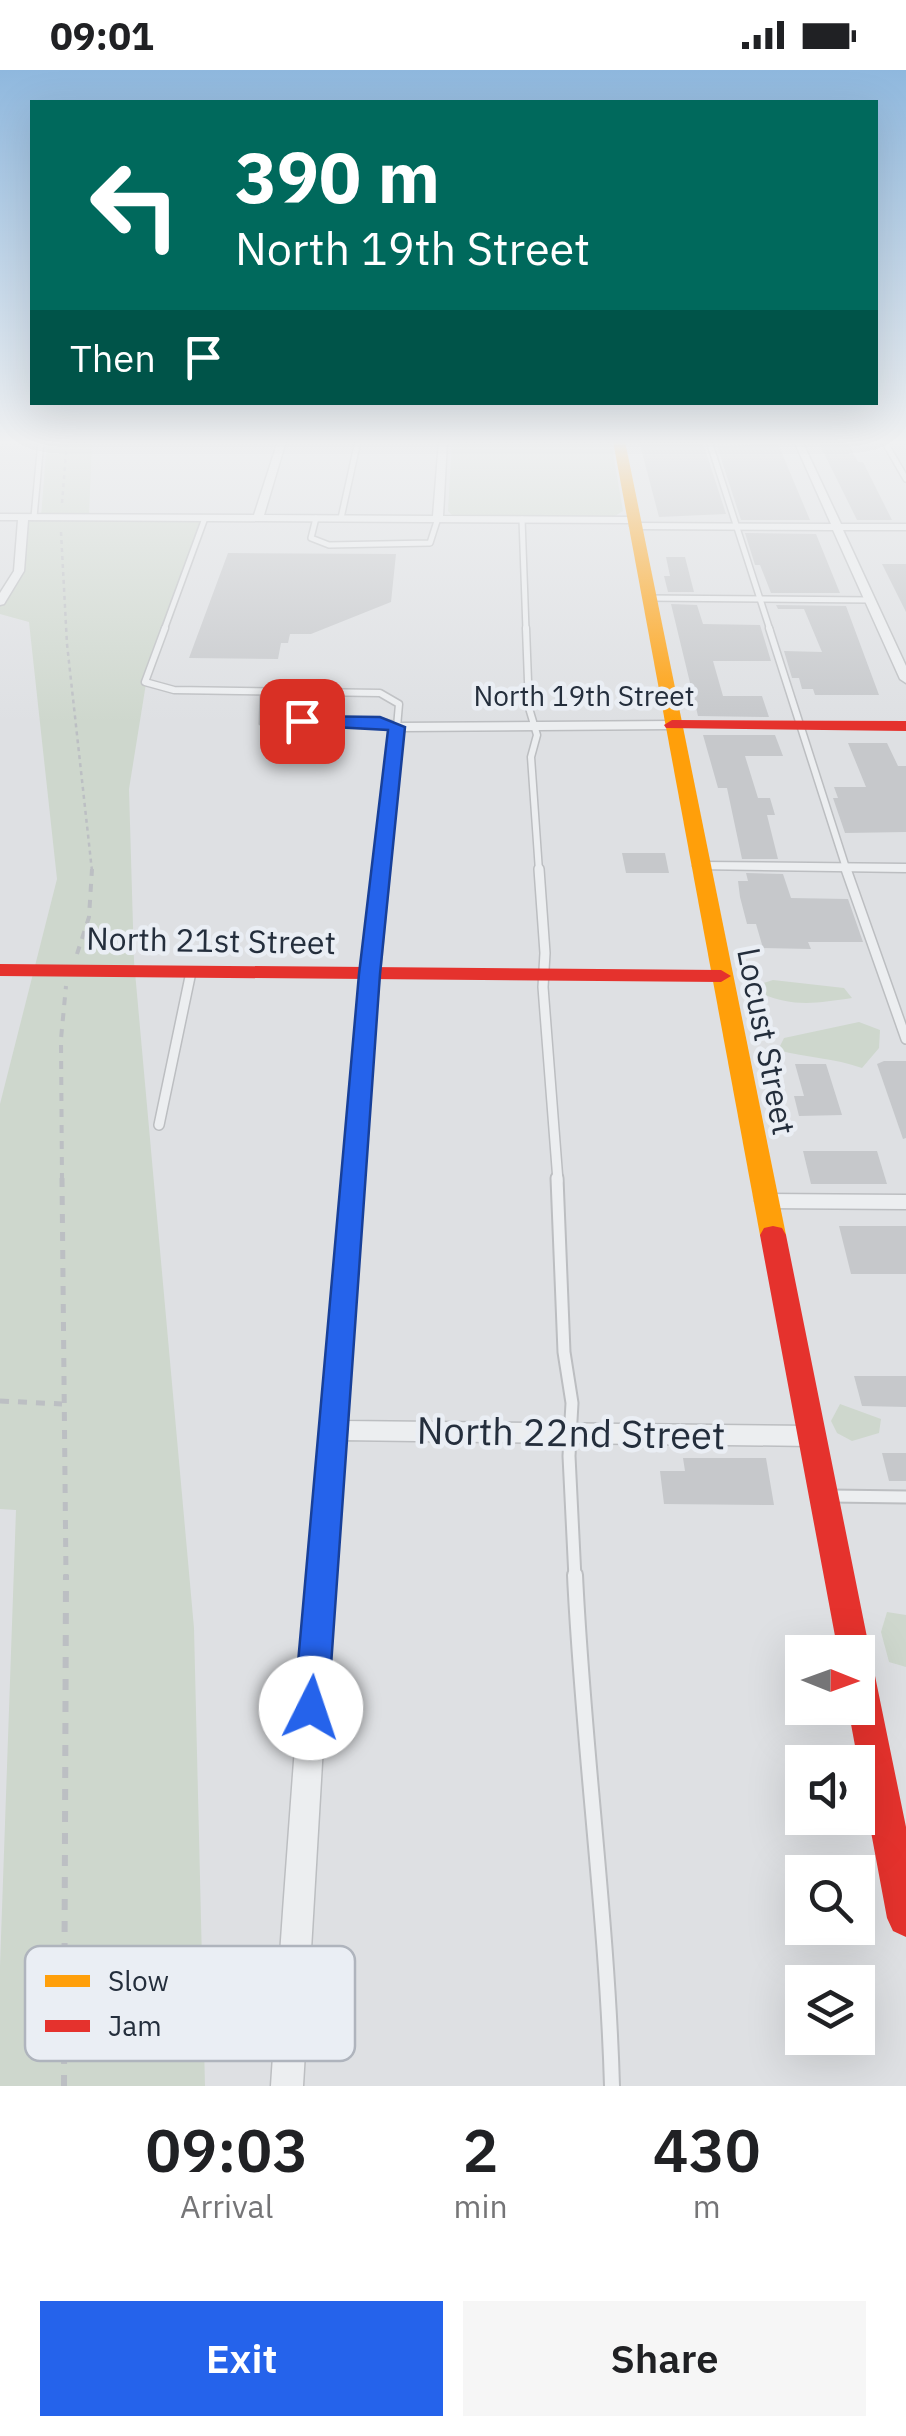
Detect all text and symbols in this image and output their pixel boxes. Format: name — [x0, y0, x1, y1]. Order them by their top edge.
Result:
text: 09:01 — [50, 11, 154, 60]
text: 390 m — [235, 131, 440, 222]
icon: left — [70, 140, 200, 270]
text: North 19th Street — [235, 219, 590, 277]
icon: arrive — [176, 330, 231, 385]
text: Then — [70, 333, 156, 382]
street label: North 19th Street — [474, 677, 694, 714]
pin — [260, 679, 345, 764]
icon: arrive — [275, 694, 330, 749]
street label: North 21st Street — [86, 917, 336, 963]
street label: Locust Street — [728, 944, 806, 1138]
street label: North 22nd Street — [416, 1405, 726, 1459]
north arrow — [785, 1635, 875, 1725]
map controls — [785, 1635, 875, 2055]
position arrow — [259, 1656, 363, 1760]
button: sound — [785, 1745, 875, 1835]
button: search — [785, 1855, 875, 1945]
legend — [25, 1946, 355, 2061]
text: Slow — [108, 1962, 169, 1999]
button: layers — [785, 1965, 875, 2055]
text: Jam — [108, 2007, 162, 2044]
text: 09:03 — [145, 2110, 308, 2189]
text: 2 — [463, 2110, 499, 2189]
text: 430 — [653, 2110, 761, 2189]
text: Arrival — [180, 2185, 273, 2227]
text: min — [453, 2185, 508, 2227]
text: m — [693, 2185, 721, 2227]
button: Exit — [40, 2301, 443, 2416]
button: Share — [463, 2301, 866, 2416]

